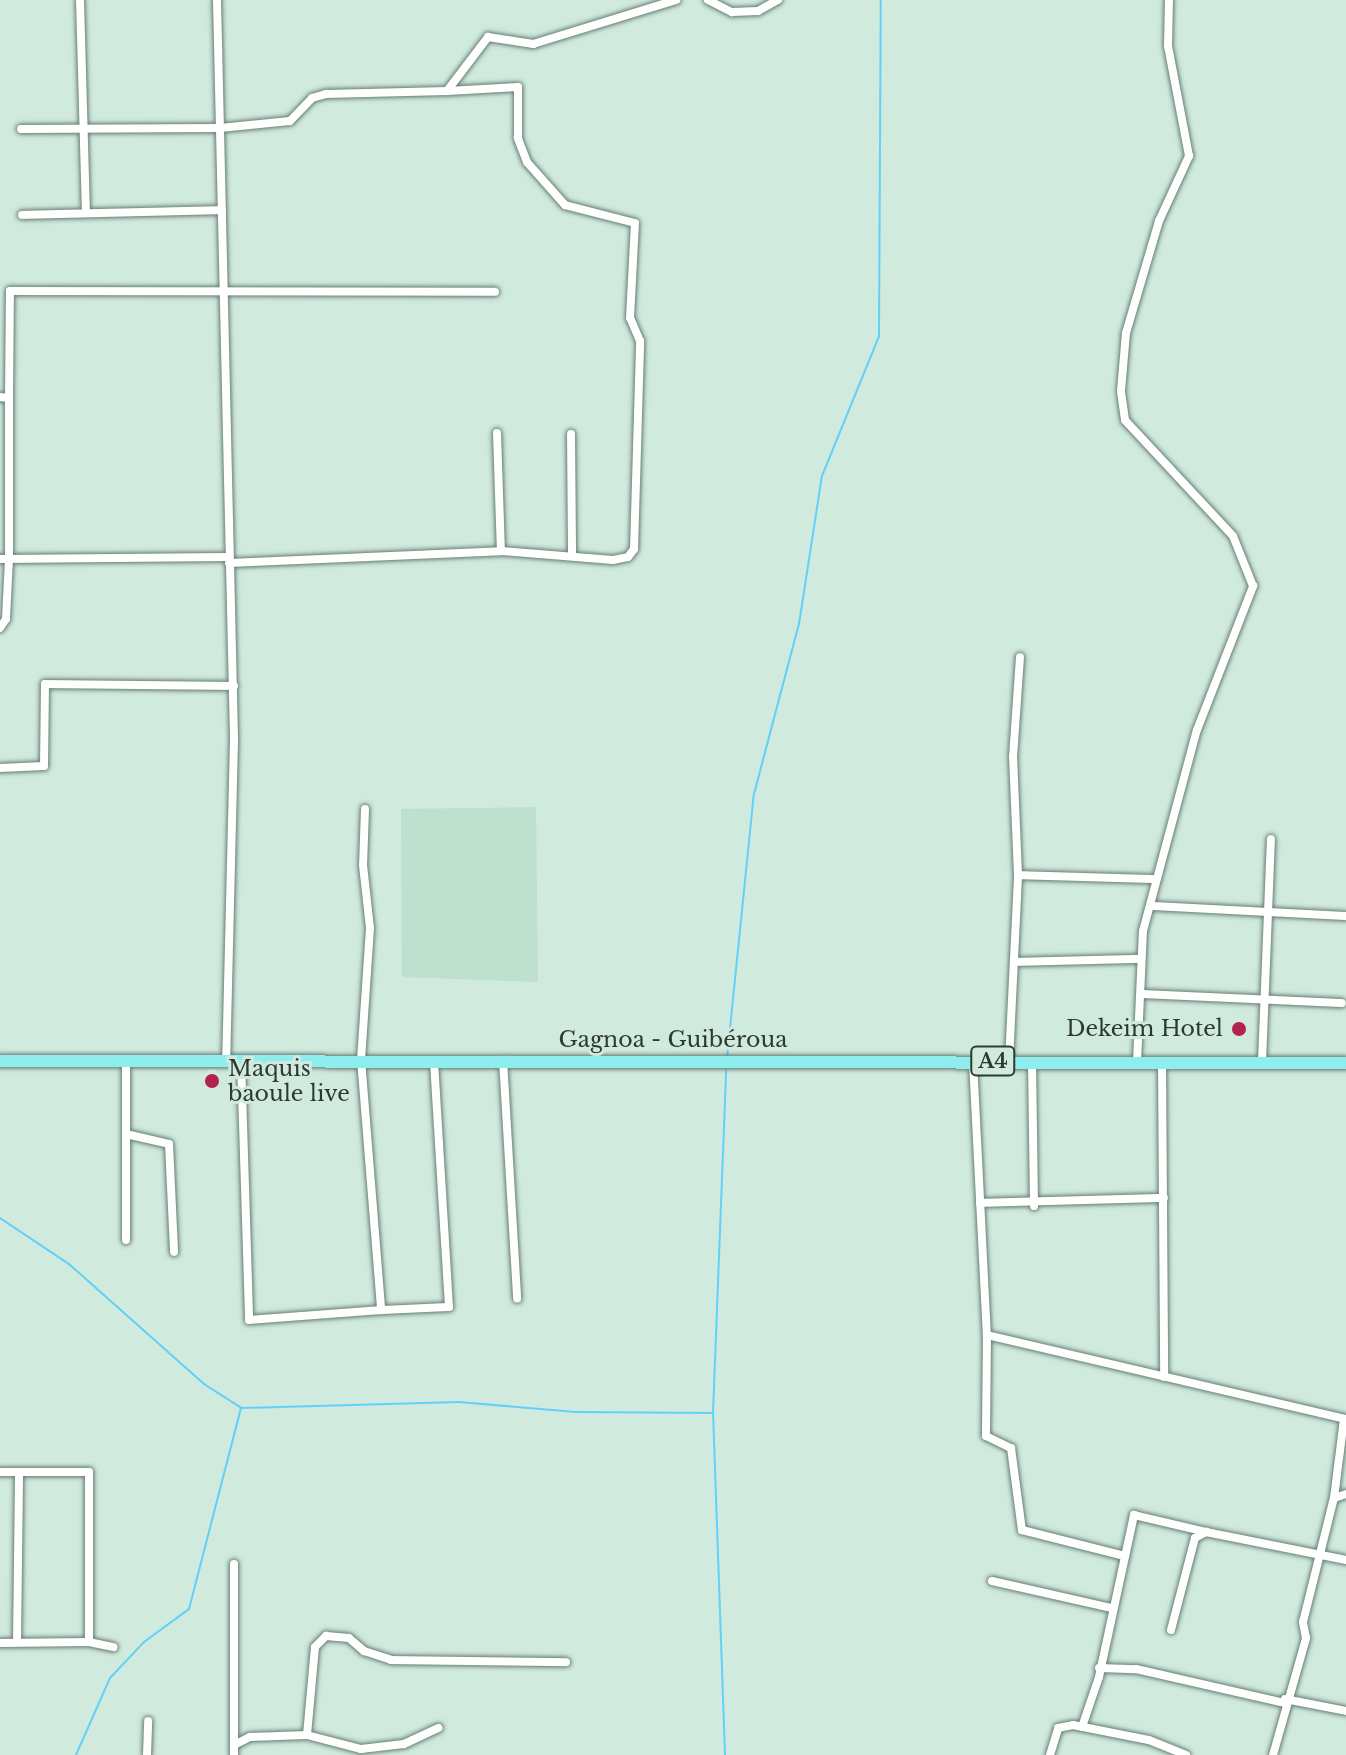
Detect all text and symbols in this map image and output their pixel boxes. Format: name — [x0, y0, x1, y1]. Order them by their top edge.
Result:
place label: Dekeim Hotel — [1066, 1016, 1223, 1042]
marker: Dekeim Hotel — [1230, 1020, 1248, 1038]
street label: Gagnoa - Guibéroua — [559, 1027, 787, 1053]
road number: A4 — [969, 1045, 1017, 1077]
place label: Maquis baoule live — [228, 1055, 350, 1106]
marker: Maquis baoule live — [203, 1072, 221, 1090]

